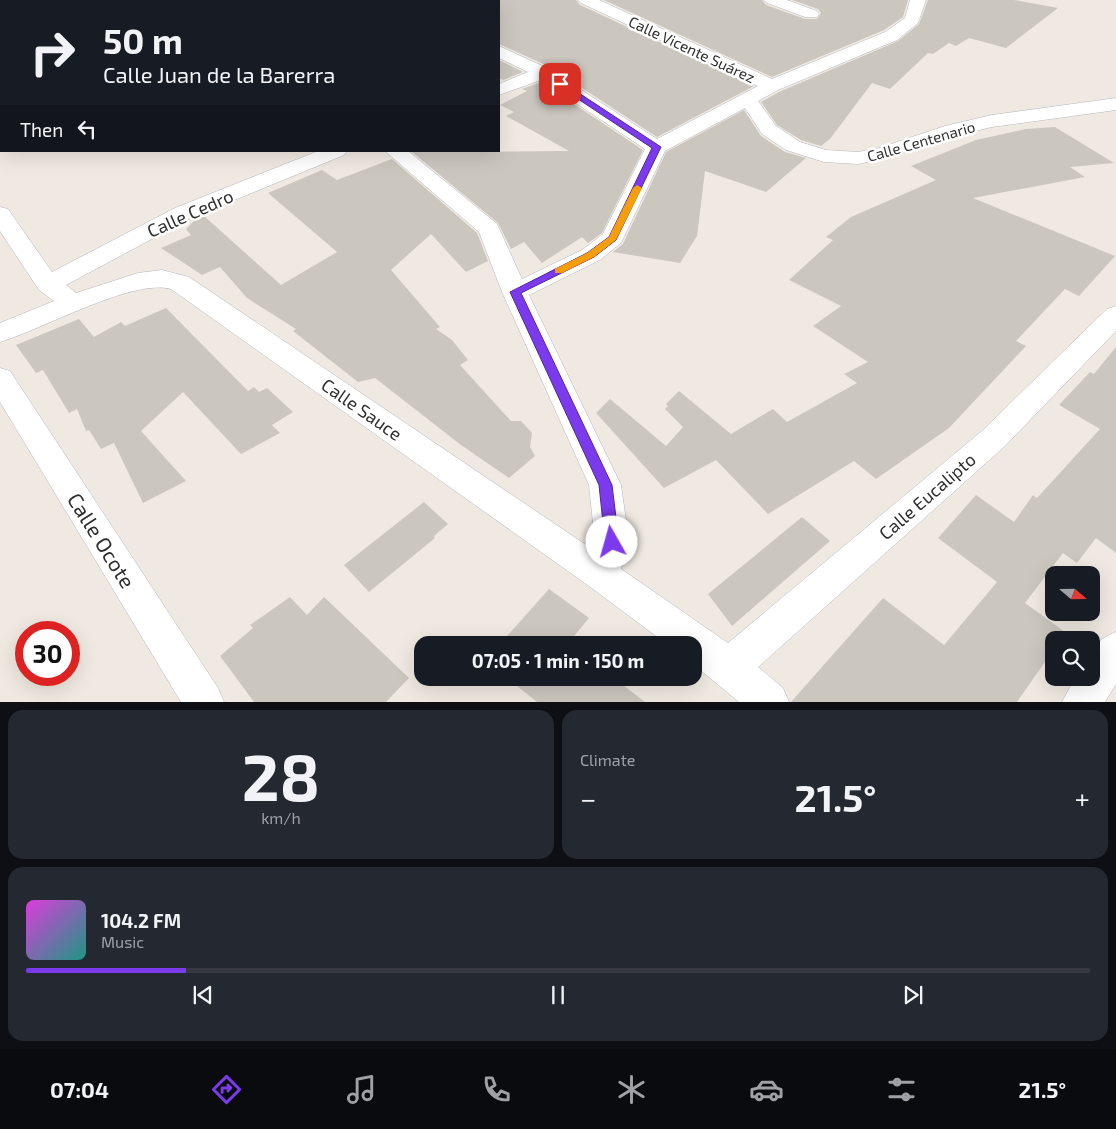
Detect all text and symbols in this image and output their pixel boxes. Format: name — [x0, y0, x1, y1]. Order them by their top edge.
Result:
street label: Calle Vicente Suárez — [626, 12, 758, 86]
text: 50 m — [103, 19, 183, 61]
icon: right — [20, 20, 85, 85]
text: Calle Juan de la Barerra — [103, 61, 335, 87]
pin — [539, 63, 581, 105]
icon: arrive — [546, 70, 574, 98]
icon: left — [73, 115, 101, 143]
street label: Calle Centenario — [865, 117, 977, 165]
text: Then — [20, 118, 63, 141]
street label: Calle Cedro — [144, 184, 236, 242]
street label: Calle Sauce — [318, 373, 406, 445]
street label: Calle Eucalipto — [874, 448, 980, 544]
street label: Calle Ocote — [63, 488, 141, 592]
position arrow — [585, 515, 637, 567]
north arrow — [1045, 566, 1100, 621]
map controls — [1045, 566, 1100, 686]
speed limit sign: 30 — [15, 621, 80, 686]
button: search — [1045, 631, 1100, 686]
text: 07:05 · 1 min · 150 m — [472, 649, 644, 672]
text: 28 — [242, 736, 320, 814]
text: Climate — [580, 750, 635, 769]
text: 21.5° — [795, 774, 876, 820]
text: − — [580, 781, 596, 815]
text: + — [1075, 781, 1090, 815]
text: km/h — [261, 808, 301, 827]
text: 104.2 FM — [101, 909, 181, 932]
text: Music — [101, 932, 144, 951]
icon: previous — [189, 981, 217, 1009]
icon: pause — [544, 981, 572, 1009]
icon: next — [899, 981, 927, 1009]
icon: directions — [209, 1072, 244, 1107]
icon: music — [344, 1072, 379, 1107]
icon: phone — [479, 1072, 514, 1107]
icon: climate — [614, 1072, 649, 1107]
icon: car — [749, 1072, 784, 1107]
icon: filters — [884, 1072, 919, 1107]
text: 07:04 — [50, 1076, 109, 1102]
text: 21.5° — [1019, 1076, 1066, 1102]

